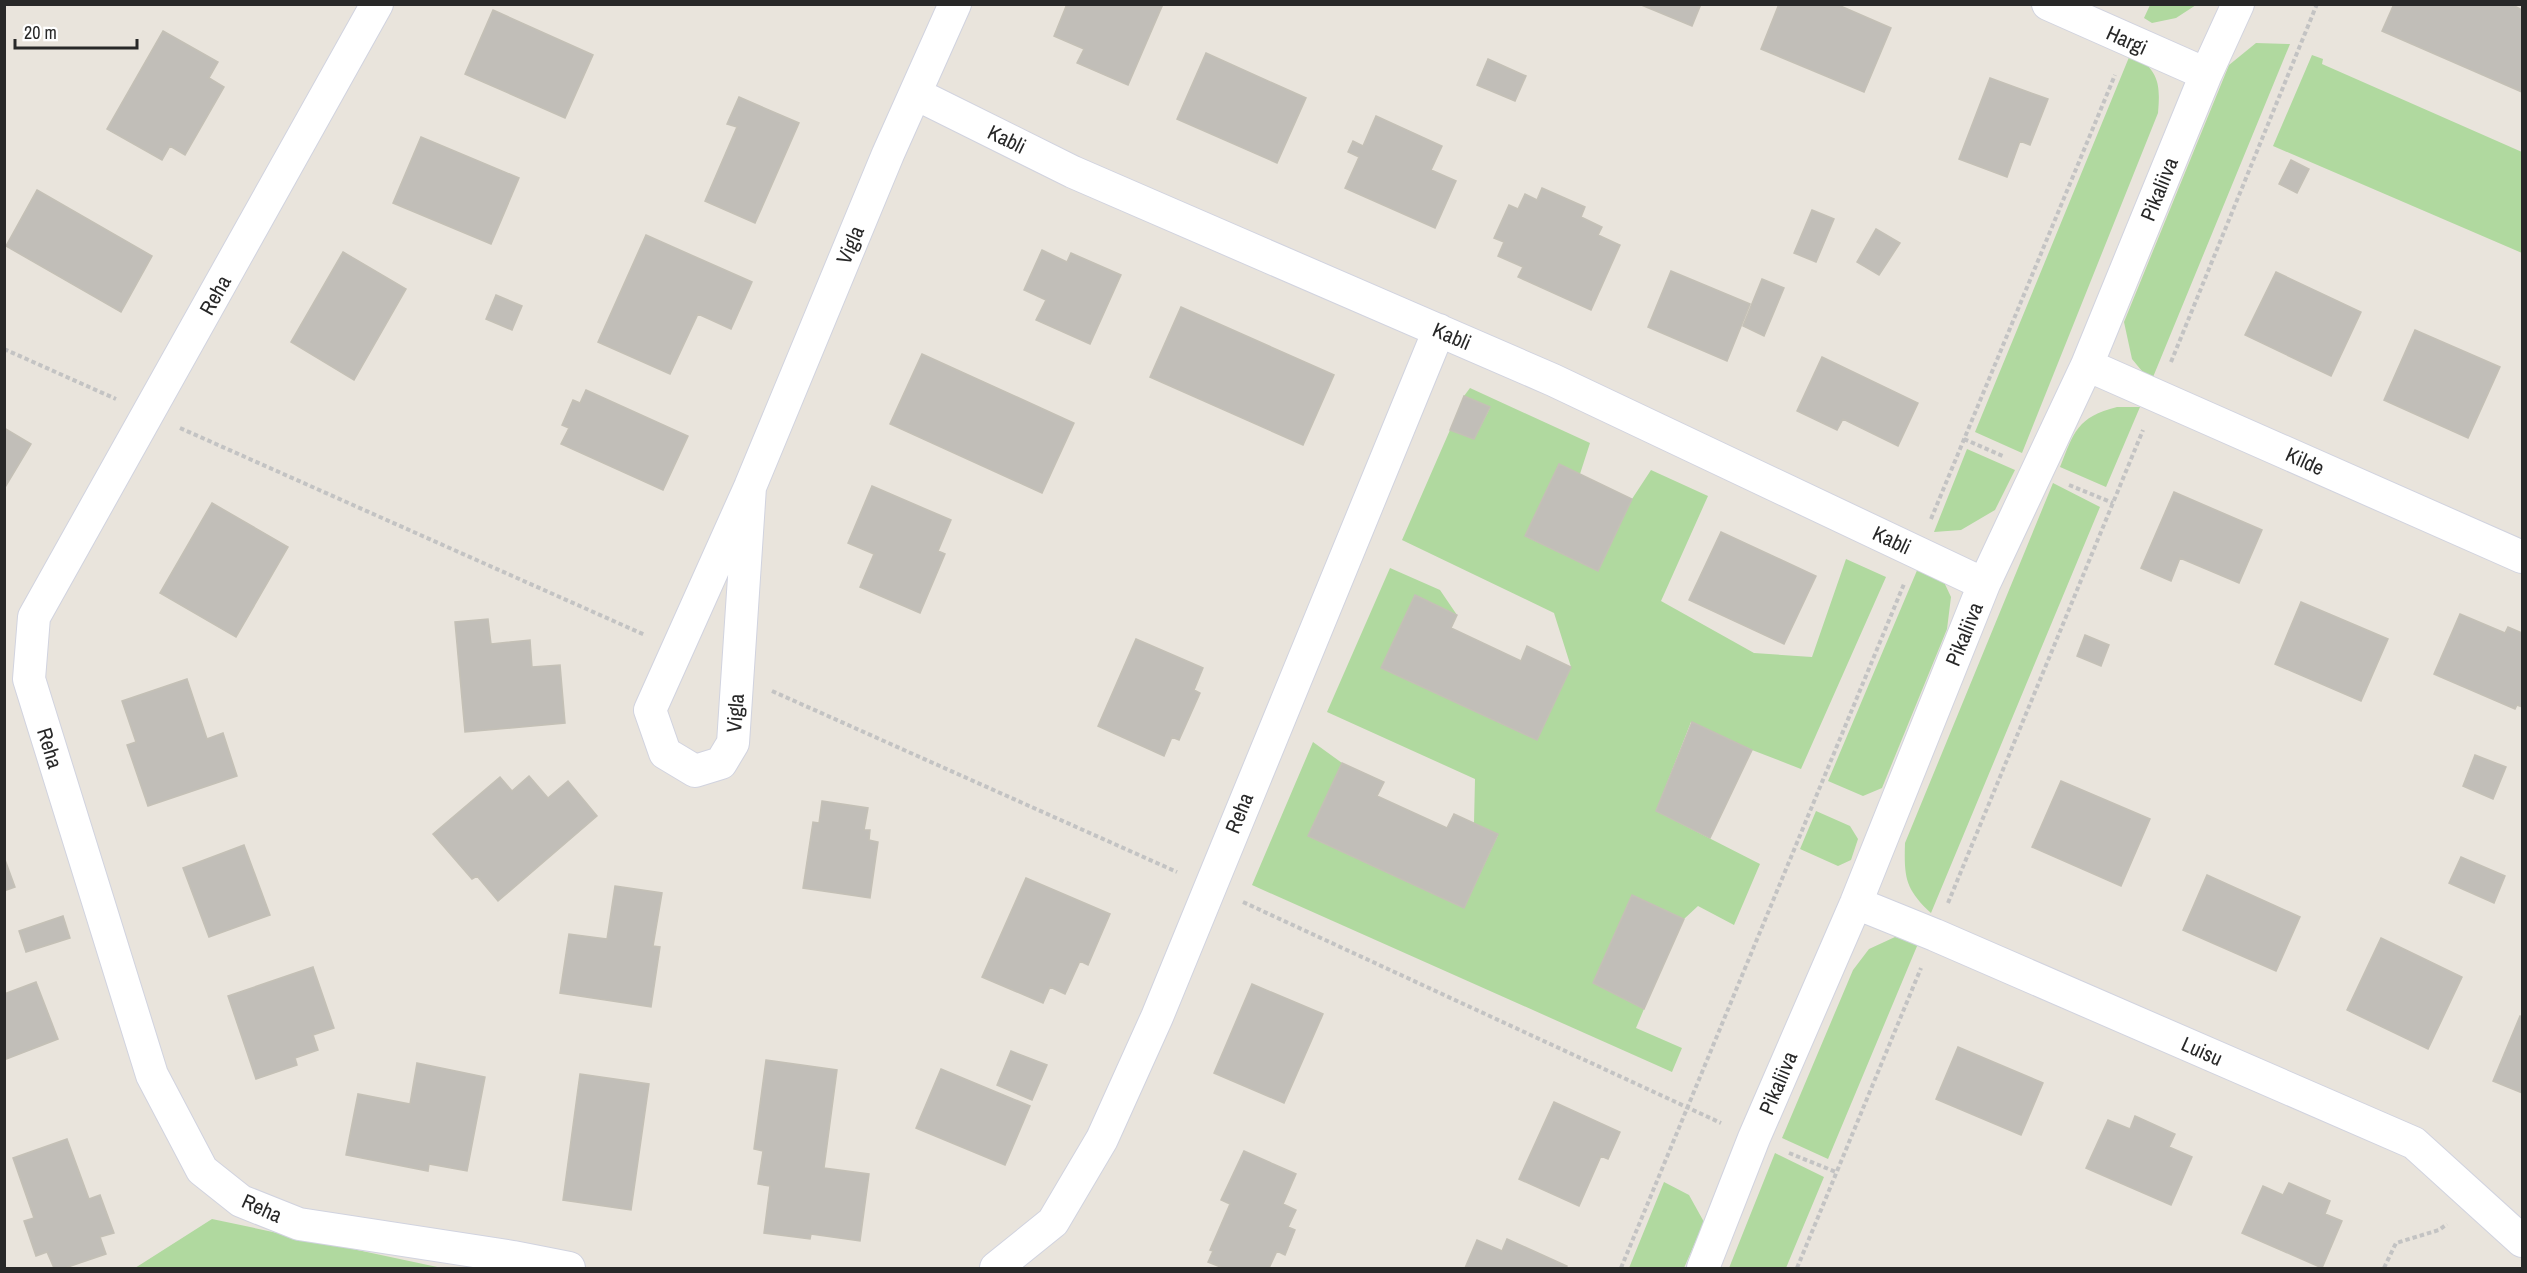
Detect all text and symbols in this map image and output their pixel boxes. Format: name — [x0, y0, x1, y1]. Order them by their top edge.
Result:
scale bar — [15, 12, 136, 50]
street label: Hargi — [2102, 18, 2152, 62]
text: 20 m — [24, 20, 57, 45]
street label: Kabli — [983, 117, 1031, 161]
street label: Pikaliiva — [2133, 153, 2185, 225]
street label: Vigla — [829, 221, 871, 269]
street label: Reha — [192, 270, 238, 320]
street label: Kabli — [1428, 315, 1476, 357]
street label: Kilde — [2281, 440, 2329, 482]
street label: Kabli — [1868, 519, 1916, 561]
street label: Pikaliiva — [1938, 598, 1990, 670]
street label: Vigla — [719, 692, 751, 733]
street label: Reha — [30, 724, 70, 772]
street label: Reha — [1218, 788, 1260, 838]
street label: Luisu — [2177, 1029, 2227, 1073]
street label: Pikaliiva — [1752, 1047, 1804, 1119]
street label: Reha — [237, 1186, 287, 1230]

